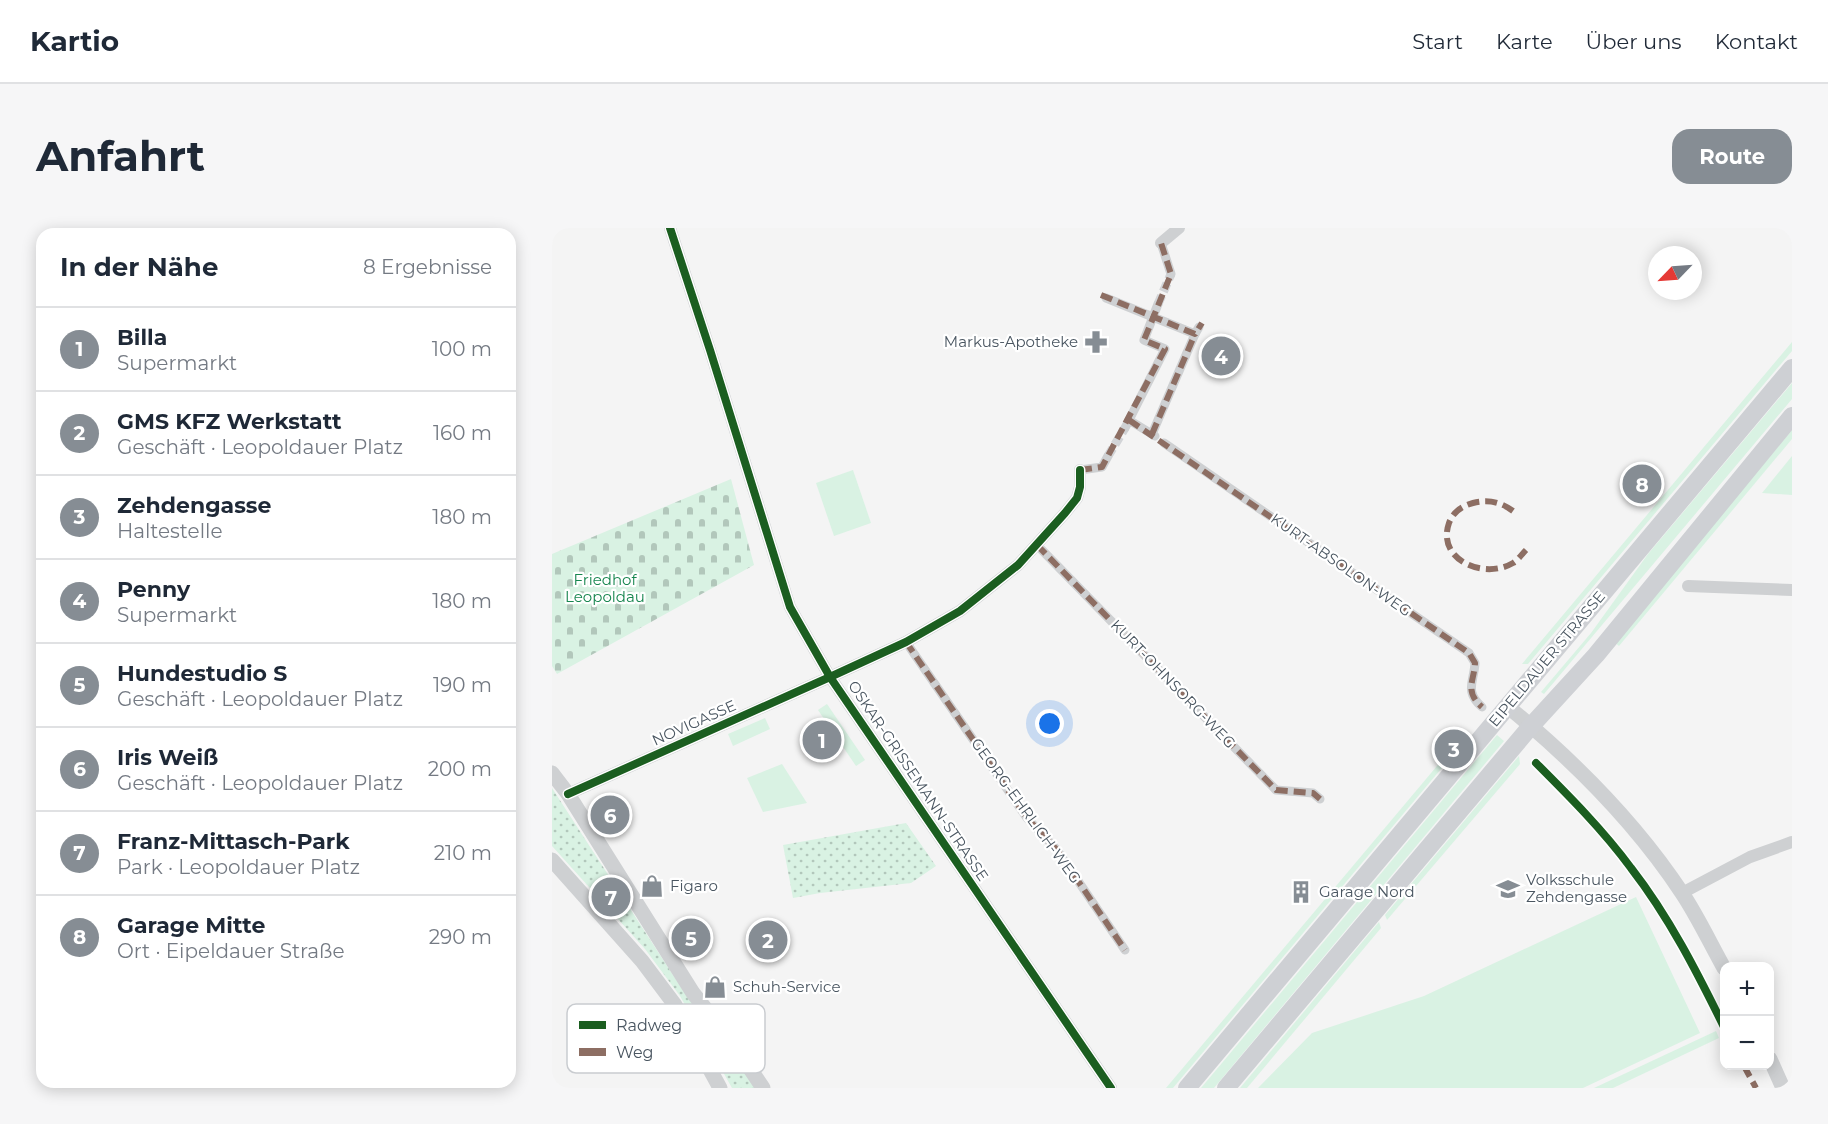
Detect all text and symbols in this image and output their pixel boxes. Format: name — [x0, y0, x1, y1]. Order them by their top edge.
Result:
text: Kartio — [30, 24, 119, 58]
text: Start — [1412, 29, 1463, 54]
text: Karte — [1496, 29, 1553, 54]
text: Über uns — [1586, 29, 1682, 54]
text: Kontakt — [1715, 29, 1798, 54]
button: Route — [1672, 129, 1792, 184]
text: Anfahrt — [36, 130, 205, 182]
north arrow — [1648, 246, 1702, 300]
text: In der Nähe — [60, 251, 218, 283]
text: 8 Ergebnisse — [363, 255, 492, 279]
text: Billa — [117, 324, 167, 351]
pharmacy icon: Markus-Apotheke — [1083, 329, 1109, 355]
place label: Markus-Apotheke — [944, 332, 1078, 351]
pin: 4 — [1202, 334, 1240, 378]
text: 1 — [76, 337, 83, 361]
text: 100 m — [432, 337, 492, 361]
text: Supermarkt — [117, 351, 237, 375]
text: GMS KFZ Werkstatt — [117, 408, 342, 435]
text: 2 — [74, 421, 85, 445]
text: 160 m — [433, 421, 492, 445]
text: Geschäft · Leopoldauer Platz — [117, 435, 403, 459]
pin: 8 — [1622, 462, 1662, 506]
text: Zehdengasse — [117, 492, 271, 519]
text: 3 — [74, 505, 85, 529]
text: 180 m — [432, 505, 492, 529]
street label: KURT-ABSOLON-WEG — [1267, 509, 1415, 620]
text: Haltestelle — [117, 519, 223, 543]
park label: Friedhof Leopoldau — [565, 570, 645, 606]
text: Penny — [117, 576, 190, 603]
street label: EIPELDAUER STRASSE — [1484, 587, 1609, 730]
text: 4 — [73, 589, 86, 613]
text: 180 m — [432, 589, 492, 613]
text: Supermarkt — [117, 603, 237, 627]
street label: KURT-OHNSORG-WEG — [1107, 615, 1240, 752]
text: Hundestudio S — [117, 660, 287, 687]
text: 5 — [74, 673, 85, 697]
text: 190 m — [433, 673, 492, 697]
street label: OSKAR-GRISSEMANN-STRASSE — [844, 677, 993, 885]
text: Geschäft · Leopoldauer Platz — [117, 687, 403, 711]
street label: NOVIGASSE — [649, 696, 739, 750]
your location — [1035, 709, 1064, 738]
pin: 1 — [802, 718, 842, 762]
pin: 3 — [1434, 726, 1474, 772]
street label: GEORG-EHRLICH-WEG — [967, 734, 1086, 887]
text: Iris Weiß — [117, 744, 218, 771]
text: 6 — [73, 757, 86, 781]
text: 200 m — [428, 757, 492, 781]
text: Geschäft · Leopoldauer Platz — [117, 771, 403, 795]
pin: 6 — [590, 792, 630, 838]
text: Franz-Mittasch-Park — [117, 828, 350, 855]
text: 7 — [73, 841, 86, 865]
text: 210 m — [434, 841, 492, 865]
text: Park · Leopoldauer Platz — [117, 855, 360, 879]
place label: Volksschule Zehdengasse — [1526, 870, 1627, 906]
shop icon: Figaro — [639, 873, 665, 899]
pin: 7 — [592, 874, 630, 920]
place label: Figaro — [670, 876, 718, 895]
school or university icon: Volksschule Zehdengasse — [1495, 876, 1521, 902]
building icon: Garage Nord — [1288, 879, 1314, 905]
place label: Garage Nord — [1319, 882, 1415, 901]
text: Garage Mitte — [117, 912, 265, 939]
pin: 5 — [672, 916, 710, 960]
pin: 2 — [748, 918, 788, 962]
text: 8 — [73, 925, 86, 949]
text: 290 m — [429, 925, 492, 949]
text: Ort · Eipeldauer Straße — [117, 939, 345, 963]
map controls — [1720, 962, 1774, 1070]
button: + — [1720, 962, 1774, 1016]
shop icon: Schuh-Service — [702, 974, 728, 1000]
place label: Schuh-Service — [733, 977, 840, 996]
legend — [567, 1004, 765, 1073]
text: Radweg — [616, 1016, 682, 1035]
button: − — [1720, 1016, 1774, 1070]
text: Weg — [616, 1043, 654, 1062]

